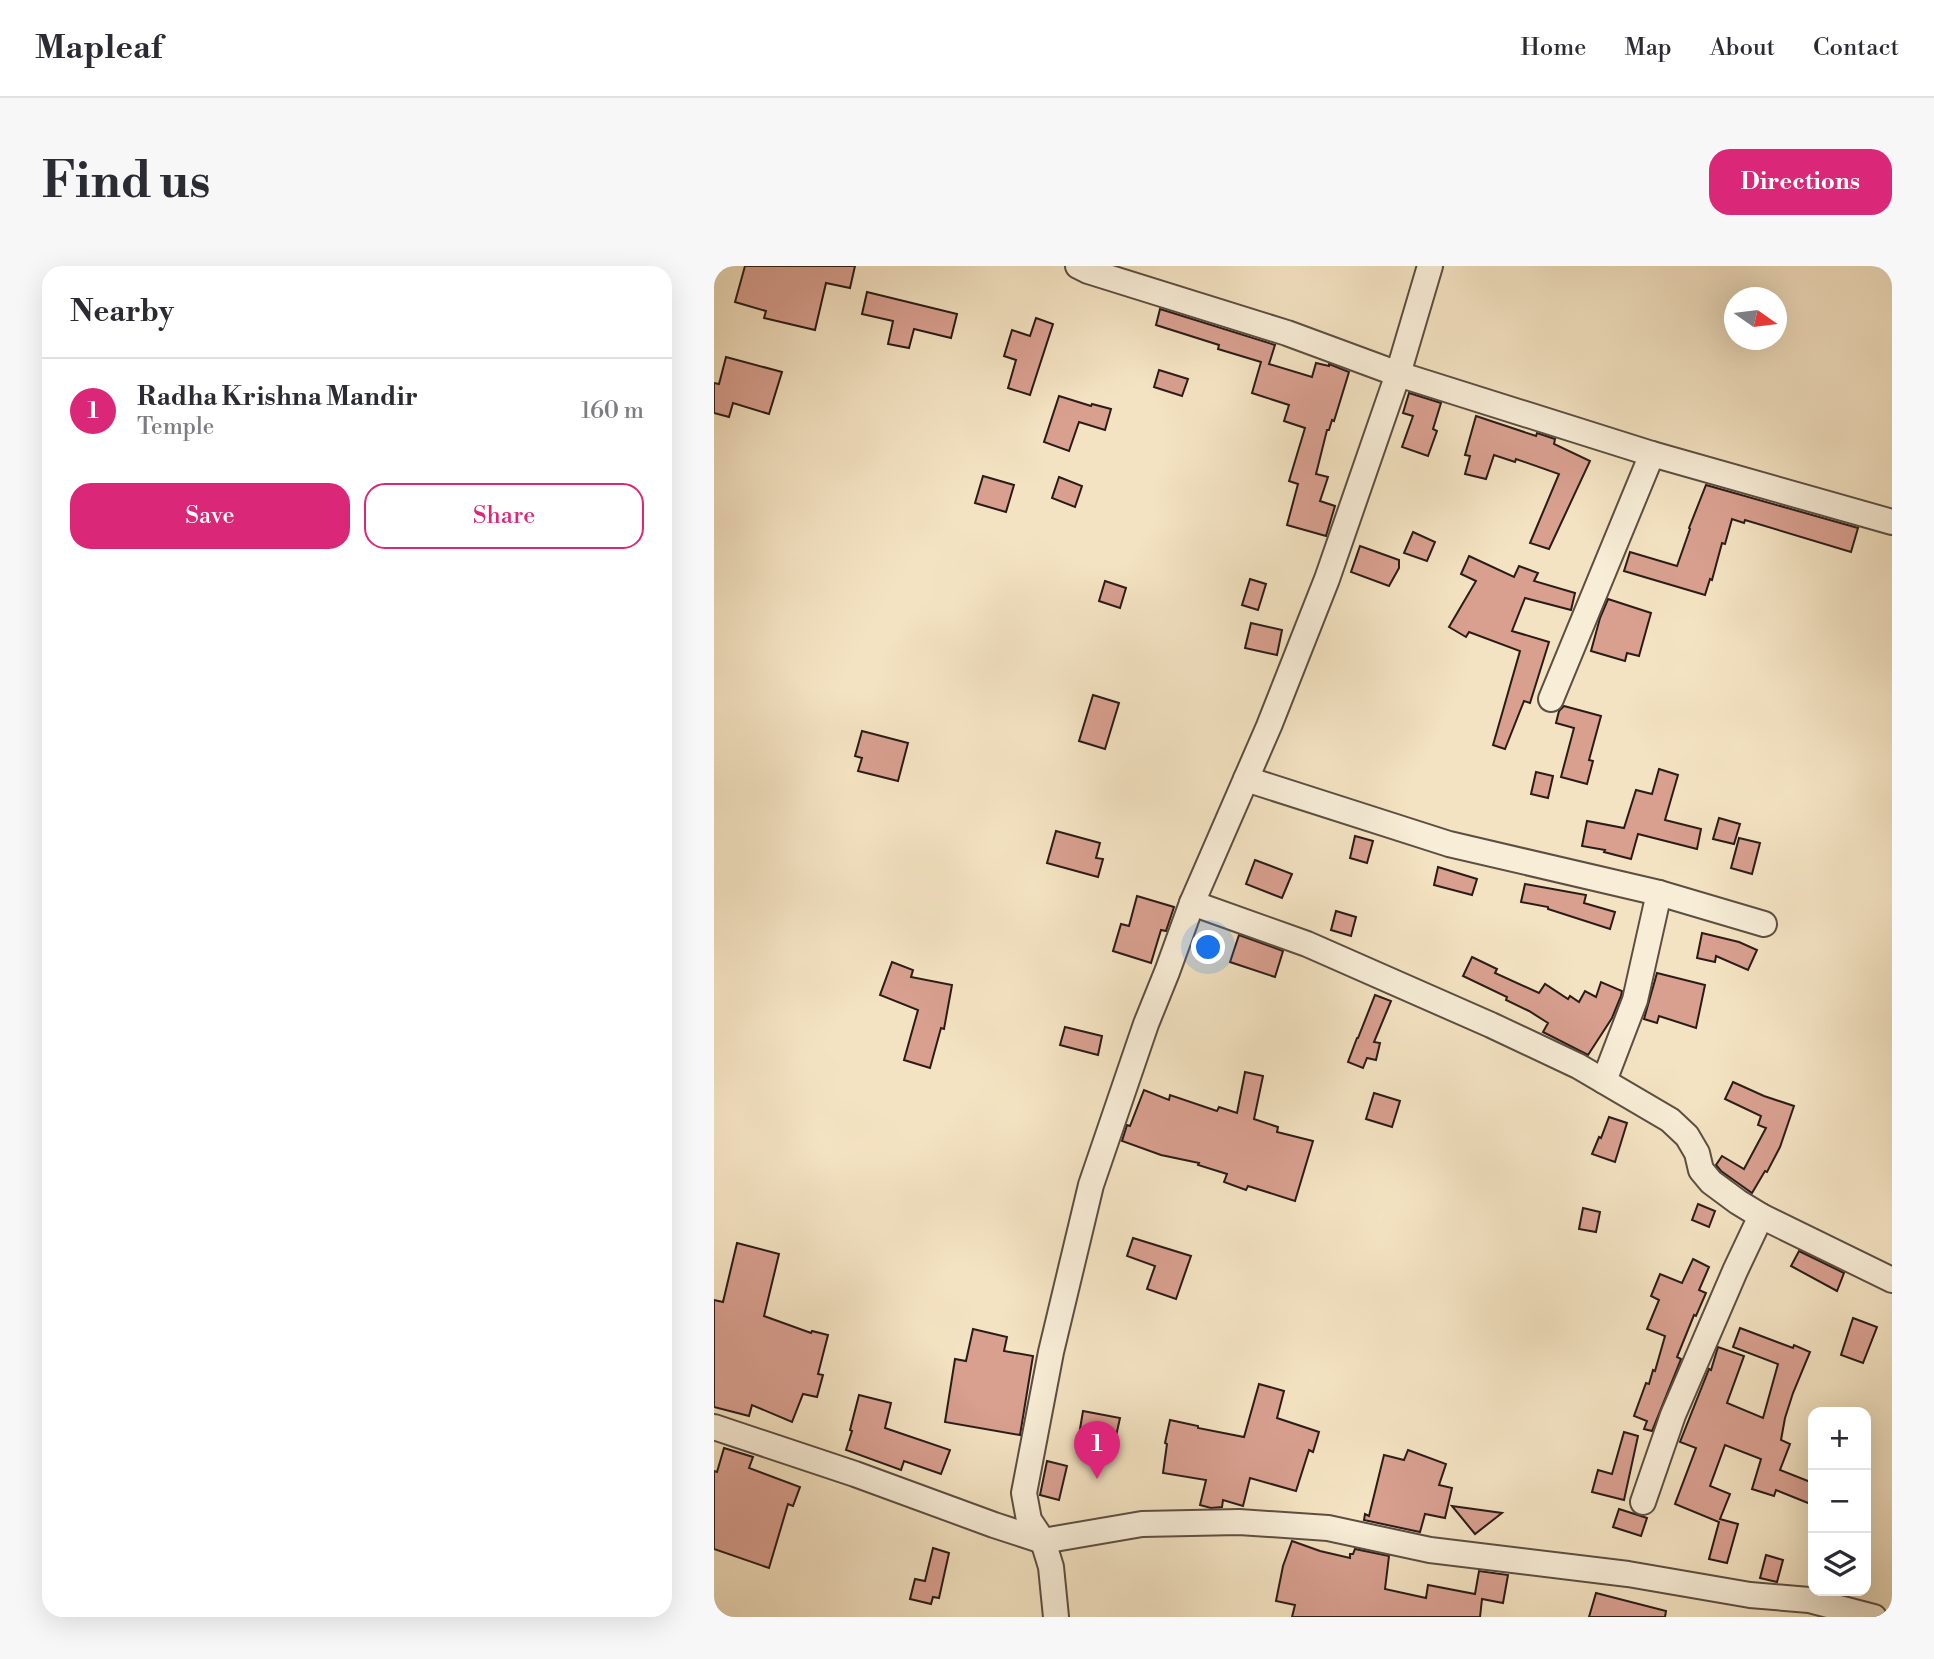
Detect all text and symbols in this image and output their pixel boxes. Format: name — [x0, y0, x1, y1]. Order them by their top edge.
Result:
text: Mapleaf — [35, 28, 162, 69]
text: Home — [1521, 33, 1586, 63]
text: Map — [1624, 33, 1672, 63]
text: About — [1710, 33, 1775, 63]
text: Contact — [1813, 33, 1899, 63]
button: Directions — [1709, 149, 1892, 215]
text: Find us — [42, 152, 211, 213]
north arrow — [1724, 287, 1787, 350]
text: Nearby — [70, 293, 174, 331]
text: Radha Krishna Mandir — [137, 381, 418, 413]
text: 1 — [87, 397, 99, 425]
text: 160 m — [581, 397, 644, 425]
text: Temple — [137, 413, 215, 441]
button: Save — [70, 483, 350, 549]
button: Share — [364, 483, 644, 549]
your location — [1191, 930, 1225, 964]
map controls — [1808, 1407, 1871, 1596]
button: + — [1808, 1407, 1871, 1470]
pin: 1 — [1074, 1421, 1120, 1479]
button: − — [1808, 1470, 1871, 1533]
button: layers — [1808, 1533, 1871, 1596]

